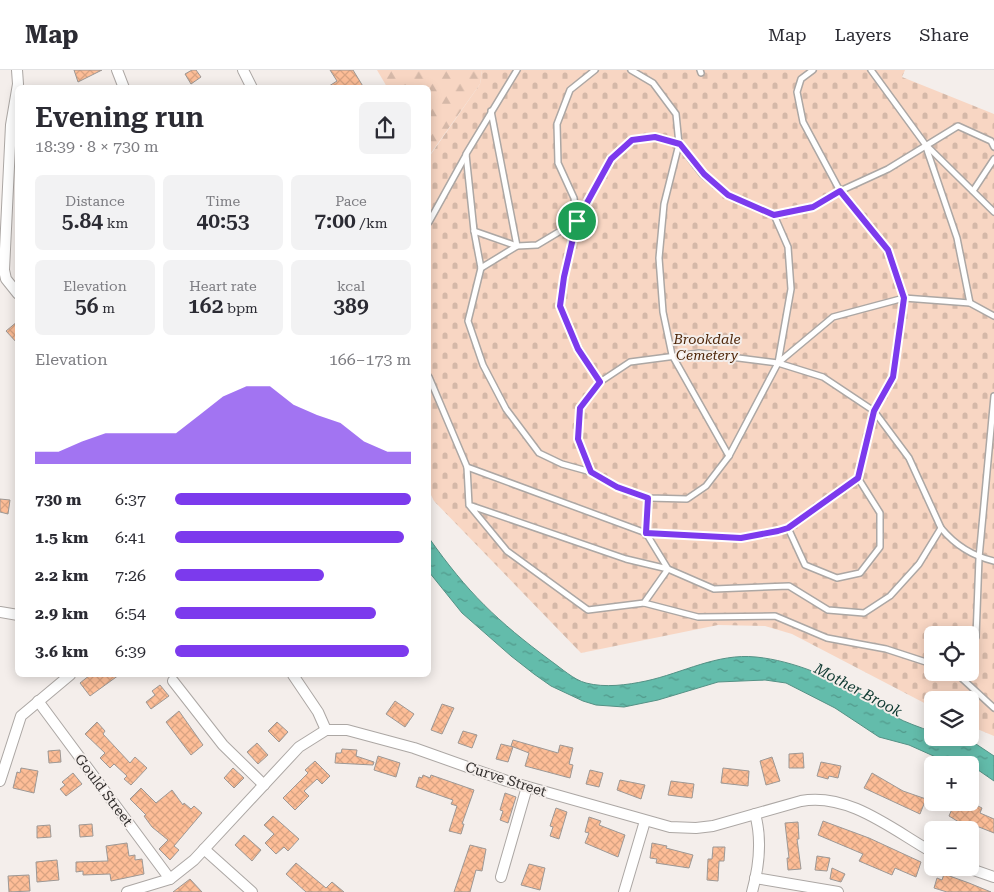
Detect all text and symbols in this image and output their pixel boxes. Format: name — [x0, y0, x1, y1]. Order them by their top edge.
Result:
text: Map — [25, 21, 79, 49]
text: Map — [768, 24, 807, 45]
text: Layers — [835, 24, 891, 45]
text: Share — [919, 24, 969, 45]
text: Evening run — [35, 101, 204, 134]
button: share — [359, 102, 411, 154]
text: 18:39 · 8 × 730 m — [35, 137, 159, 156]
text: Distance — [65, 193, 125, 209]
text: Time — [206, 193, 240, 209]
text: Pace — [335, 193, 367, 209]
pin — [556, 200, 598, 242]
icon: arrive — [563, 207, 591, 235]
text: 5.84 — [62, 209, 103, 233]
text: 40:53 — [196, 209, 250, 233]
text: 7:00 — [314, 209, 356, 233]
text: km — [103, 215, 128, 231]
text: /km — [356, 215, 388, 231]
text: Elevation — [63, 278, 127, 294]
text: Heart rate — [189, 278, 257, 294]
text: kcal — [337, 278, 365, 294]
text: 56 — [75, 294, 99, 318]
text: 162 — [188, 294, 223, 318]
text: 389 — [333, 294, 369, 318]
text: m — [99, 300, 115, 316]
text: bpm — [223, 300, 258, 316]
park label: Brookdale Cemetery — [672, 331, 741, 363]
text: Elevation — [35, 350, 108, 369]
text: 166–173 m — [329, 350, 411, 369]
text: 730 m — [35, 490, 81, 509]
text: 6:37 — [115, 490, 146, 509]
text: 1.5 km — [35, 528, 88, 547]
text: 6:41 — [115, 528, 146, 547]
text: 2.2 km — [35, 566, 88, 585]
text: 7:26 — [115, 566, 146, 585]
text: 2.9 km — [35, 604, 88, 623]
text: 6:54 — [115, 604, 146, 623]
map controls — [924, 626, 979, 876]
button: locate — [924, 626, 979, 681]
text: 3.6 km — [35, 642, 88, 661]
text: 6:39 — [115, 642, 146, 661]
water label: Mother Brook — [810, 659, 906, 721]
button: layers — [924, 691, 979, 746]
street label: Gould Street — [72, 751, 136, 829]
button: + — [924, 756, 979, 811]
street label: Curve Street — [464, 758, 548, 800]
button: − — [924, 821, 979, 876]

